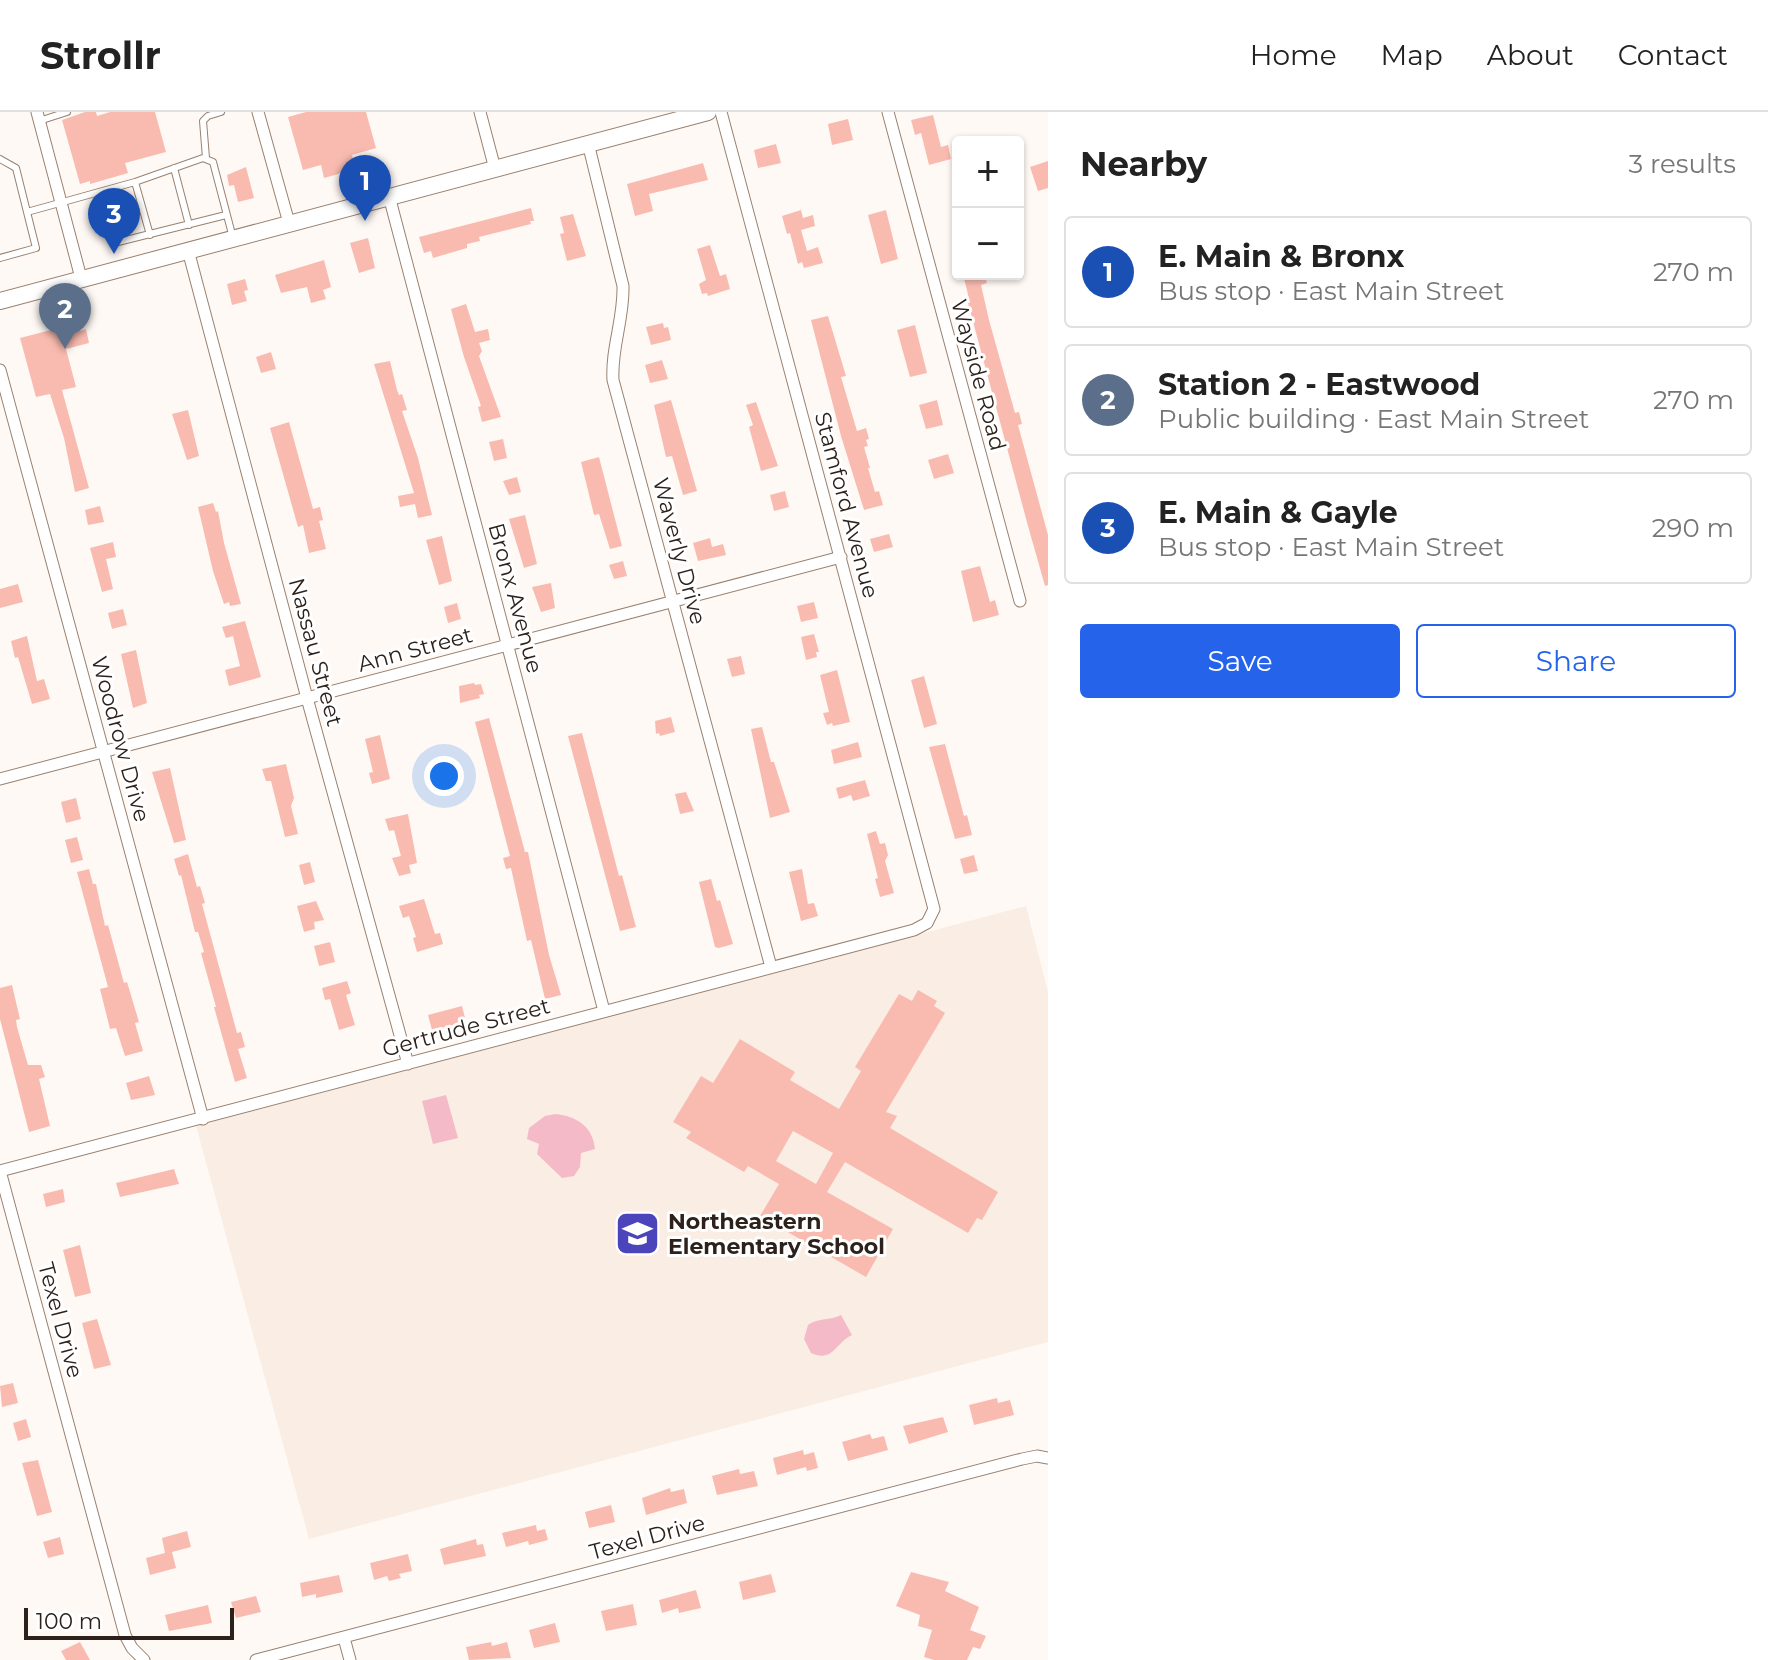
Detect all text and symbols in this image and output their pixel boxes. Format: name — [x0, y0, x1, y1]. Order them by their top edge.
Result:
text: Strollr — [40, 32, 161, 79]
text: Home — [1250, 38, 1337, 72]
text: Map — [1381, 38, 1443, 72]
text: About — [1487, 38, 1574, 72]
text: Contact — [1618, 38, 1728, 72]
map controls — [952, 136, 1024, 280]
button: + — [952, 136, 1024, 208]
text: Nearby — [1080, 143, 1207, 185]
text: 3 results — [1629, 148, 1736, 180]
pin: 1 — [339, 155, 391, 221]
pin: 3 — [88, 188, 140, 254]
button: − — [952, 208, 1024, 280]
text: E. Main & Bronx — [1158, 238, 1404, 275]
text: 1 — [1103, 256, 1113, 288]
text: 270 m — [1653, 256, 1734, 288]
text: Bus stop · East Main Street — [1158, 275, 1504, 307]
pin: 2 — [39, 283, 91, 349]
street label: Wayside Road — [945, 296, 1012, 454]
text: Station 2 - Eastwood — [1158, 366, 1480, 403]
text: 2 — [1100, 384, 1116, 416]
text: 270 m — [1653, 384, 1734, 416]
text: Public building · East Main Street — [1158, 403, 1589, 435]
street label: Stamford Avenue — [809, 409, 884, 601]
street label: Waverly Drive — [647, 475, 712, 627]
text: E. Main & Gayle — [1158, 494, 1398, 531]
text: 3 — [1100, 512, 1116, 544]
text: 290 m — [1652, 512, 1734, 544]
street label: Bronx Avenue — [483, 520, 549, 676]
text: Bus stop · East Main Street — [1158, 531, 1504, 563]
street label: Nassau Street — [283, 575, 348, 729]
street label: Ann Street — [355, 621, 476, 678]
button: Save — [1080, 624, 1400, 698]
button: Share — [1416, 624, 1736, 698]
street label: Woodrow Drive — [85, 653, 156, 825]
your location — [424, 756, 464, 796]
street label: Gertrude Street — [379, 992, 553, 1063]
place label: Northeastern Elementary School — [668, 1208, 885, 1260]
school or university icon: Northeastern Elementary School — [613, 1210, 661, 1258]
street label: Texel Drive — [32, 1259, 89, 1381]
street label: Texel Drive — [586, 1509, 708, 1566]
scale bar — [24, 1604, 234, 1640]
text: 100 m — [36, 1608, 102, 1635]

